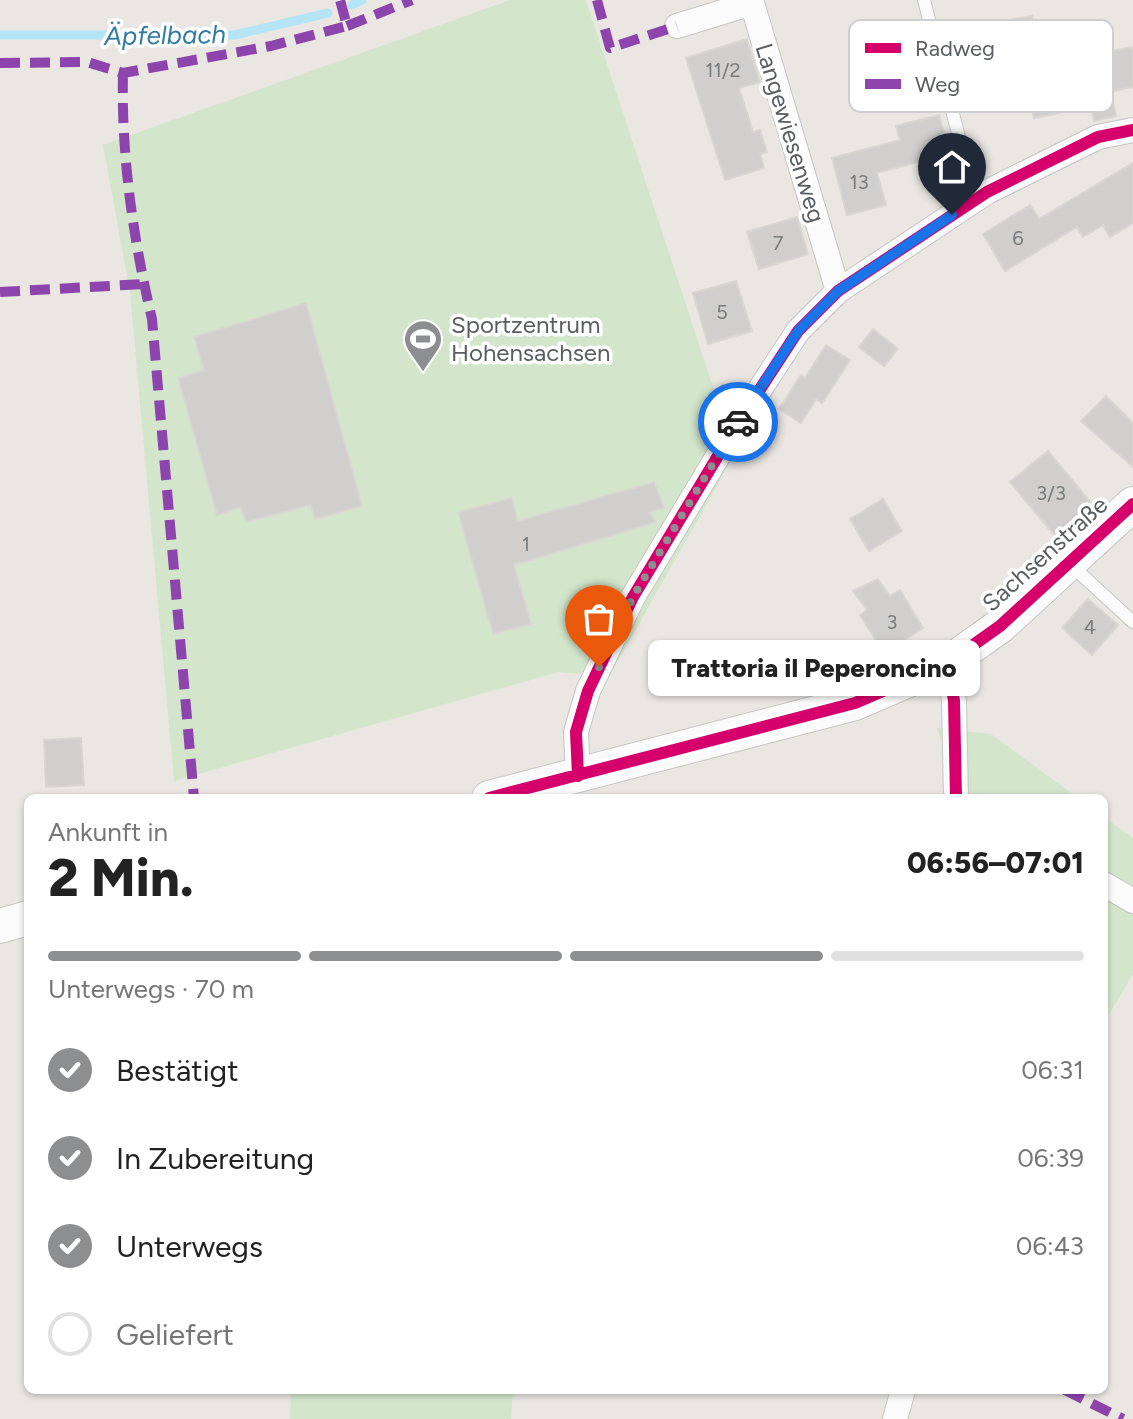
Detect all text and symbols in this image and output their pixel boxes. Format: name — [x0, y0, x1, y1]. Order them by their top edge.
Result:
water label: Äpfelbach — [103, 18, 226, 52]
legend — [849, 20, 1113, 112]
text: Radweg — [915, 35, 995, 62]
street label: Langewiesenweg — [749, 40, 831, 226]
house number: 11/2 — [705, 58, 741, 82]
text: Weg — [915, 71, 960, 98]
pin — [918, 133, 986, 215]
icon: home — [930, 145, 974, 189]
house number: 13 — [849, 170, 869, 194]
house number: 6 — [1012, 226, 1024, 250]
house number: 7 — [773, 231, 784, 255]
house number: 5 — [716, 300, 728, 324]
place label: Sportzentrum Hohensachsen — [451, 310, 610, 367]
sports icon: Sportzentrum Hohensachsen — [402, 318, 444, 373]
courier — [698, 382, 778, 462]
icon: car — [716, 400, 760, 444]
house number: 3/3 — [1036, 481, 1066, 505]
street label: Sachsenstraße — [976, 490, 1113, 617]
house number: 1 — [522, 532, 530, 556]
pin — [565, 585, 633, 667]
icon: bag — [577, 597, 621, 641]
house number: 3 — [887, 610, 897, 634]
house number: 4 — [1084, 615, 1096, 639]
callout: Trattoria il Peperoncino — [647, 639, 979, 695]
text: Trattoria il Peperoncino — [671, 652, 957, 684]
text: Ankunft in — [48, 816, 168, 848]
text: 06:56–07:01 — [907, 844, 1084, 881]
text: 2 Min. — [48, 847, 194, 909]
text: Unterwegs · 70 m — [48, 973, 254, 1005]
icon: check — [48, 1048, 92, 1092]
text: Bestätigt — [116, 1052, 239, 1089]
text: 06:31 — [1021, 1054, 1084, 1086]
icon: check — [48, 1136, 92, 1180]
text: In Zubereitung — [116, 1140, 314, 1177]
text: 06:39 — [1017, 1142, 1084, 1174]
icon: check — [48, 1224, 92, 1268]
text: Unterwegs — [116, 1228, 263, 1265]
text: 06:43 — [1016, 1230, 1084, 1262]
text: Geliefert — [116, 1316, 234, 1353]

